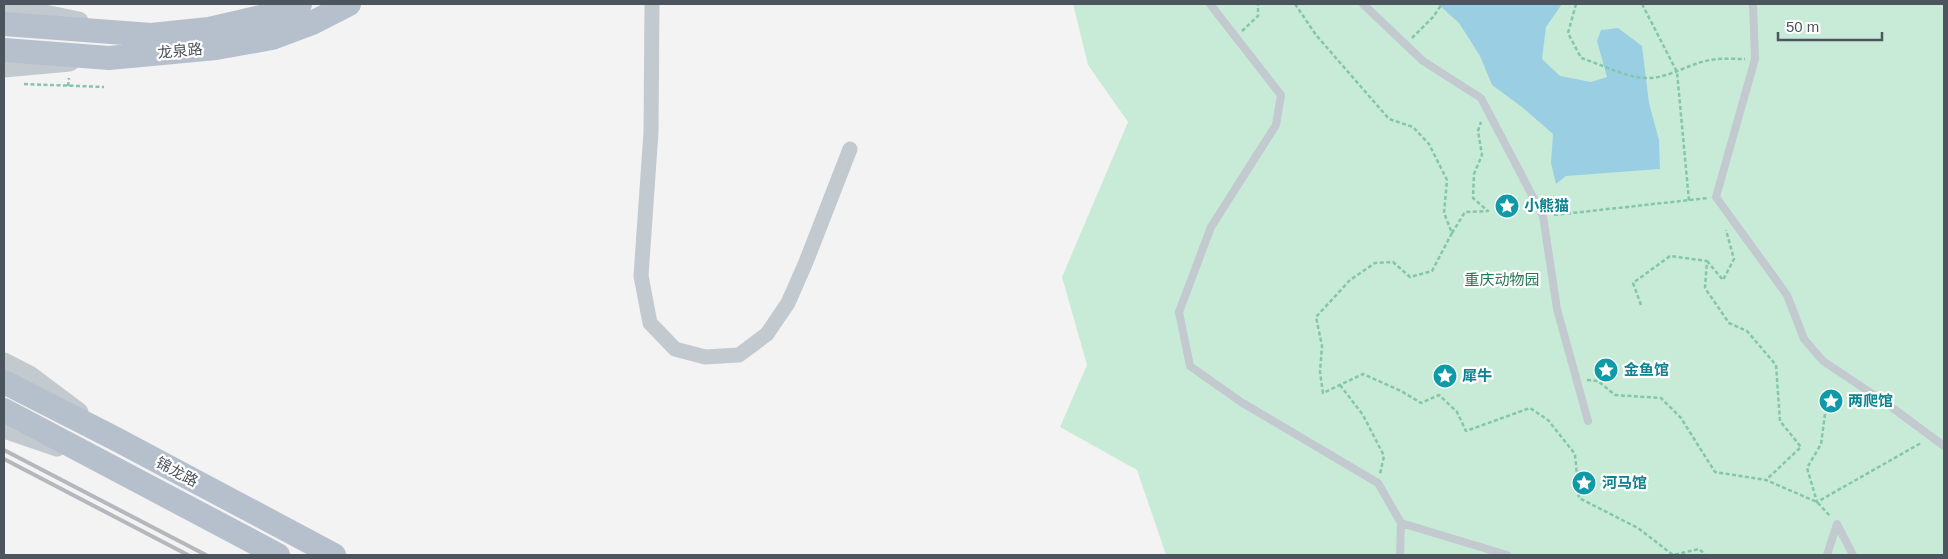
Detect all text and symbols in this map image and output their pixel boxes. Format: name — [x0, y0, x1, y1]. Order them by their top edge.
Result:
scale bar — [1778, 10, 1882, 42]
text: 50 m — [1786, 18, 1819, 35]
street label: 龙泉路 — [157, 40, 203, 61]
place icon: 小熊猫 — [1494, 193, 1520, 219]
place label: 小熊猫 — [1524, 197, 1569, 214]
park label: 重庆动物园 — [1464, 271, 1540, 288]
place icon: 金鱼馆 — [1593, 357, 1619, 383]
place label: 金鱼馆 — [1624, 361, 1669, 378]
place icon: 犀牛 — [1432, 363, 1458, 389]
place label: 犀牛 — [1462, 367, 1492, 384]
place icon: 两爬馆 — [1818, 388, 1844, 414]
place label: 两爬馆 — [1848, 392, 1893, 409]
street label: 锦龙路 — [153, 453, 201, 490]
place icon: 河马馆 — [1571, 470, 1597, 496]
place label: 河马馆 — [1602, 474, 1647, 491]

